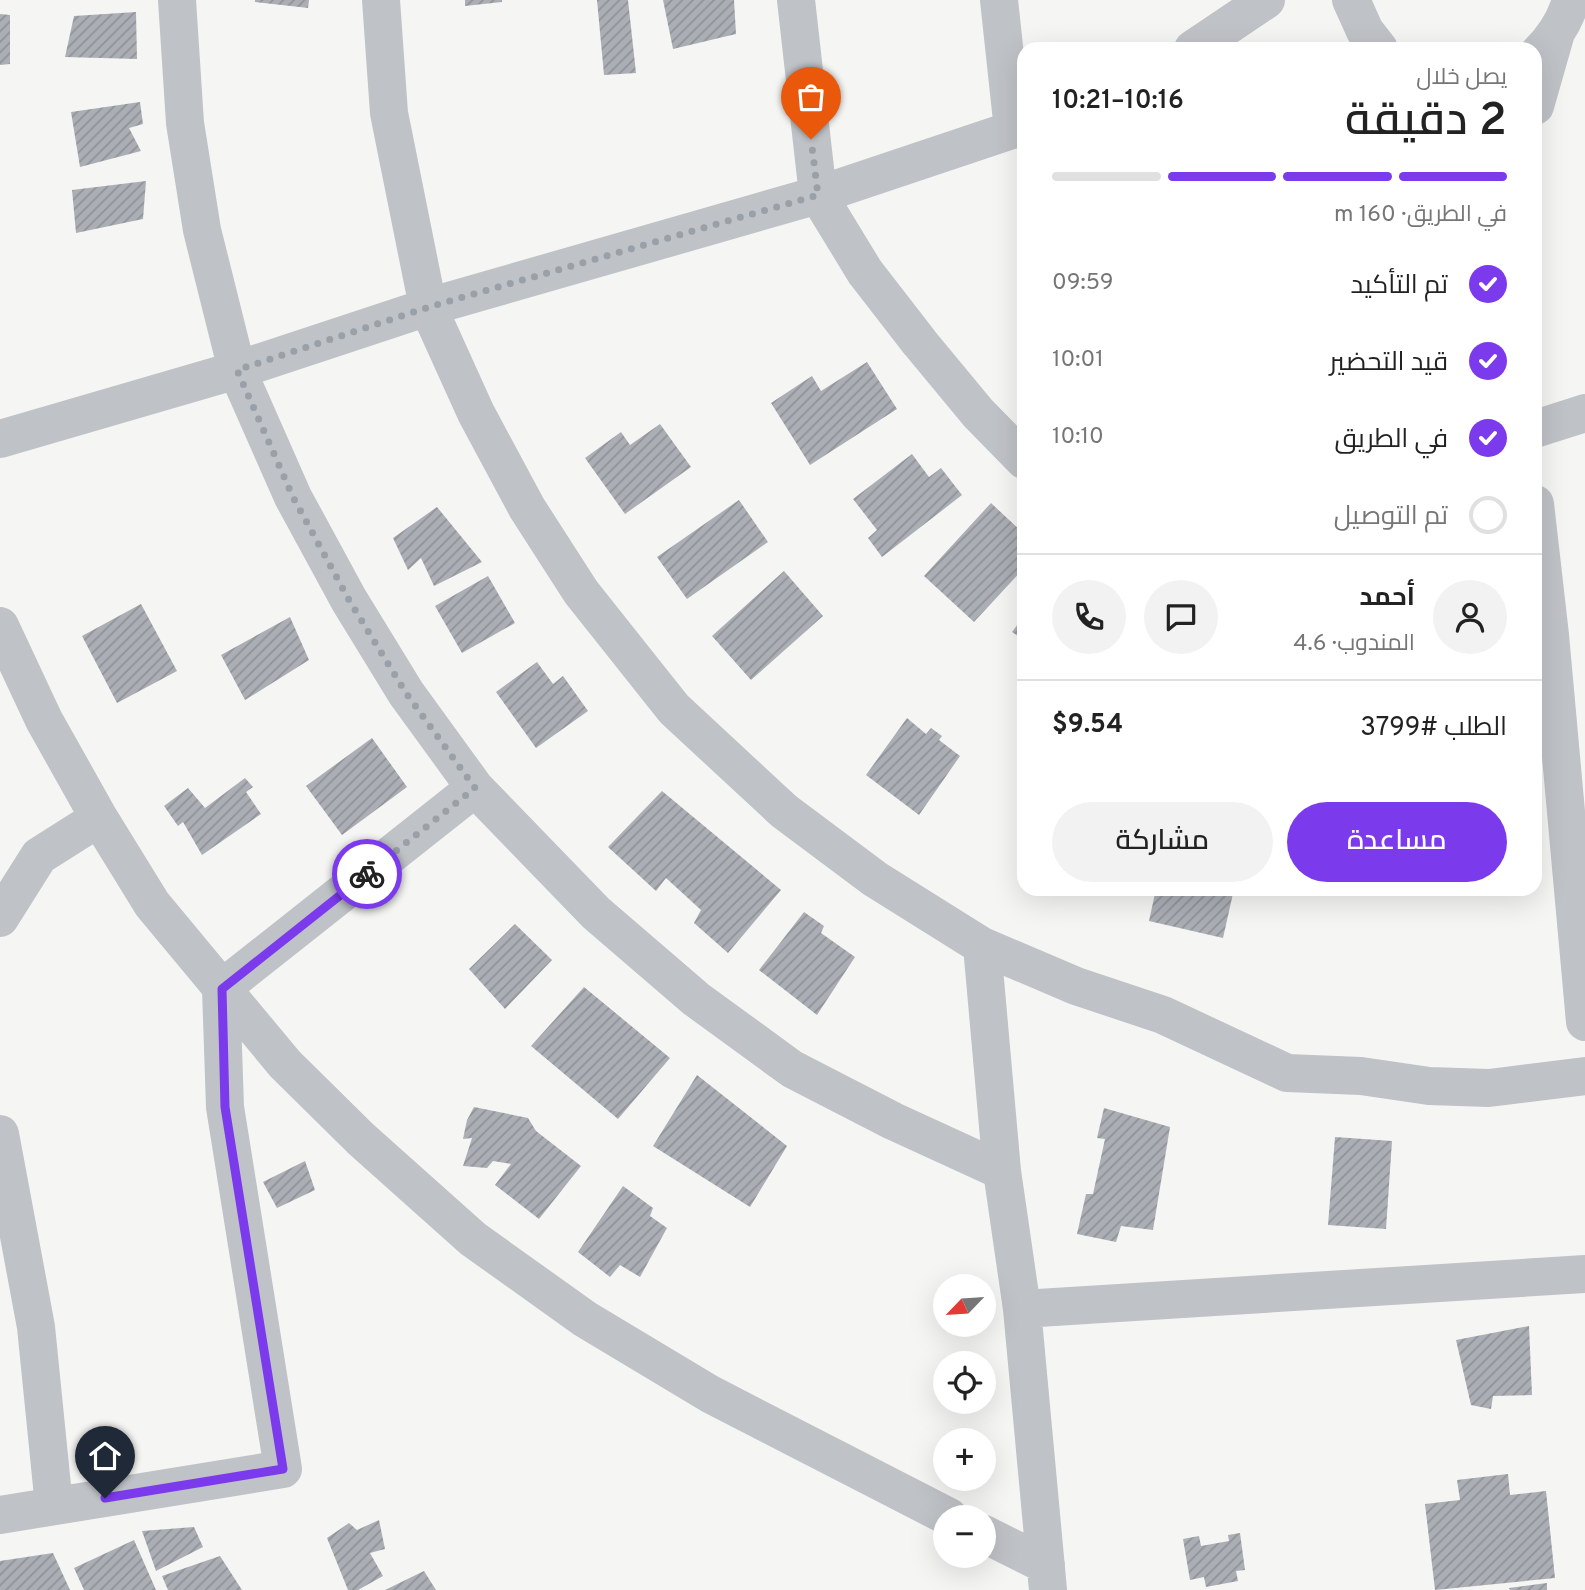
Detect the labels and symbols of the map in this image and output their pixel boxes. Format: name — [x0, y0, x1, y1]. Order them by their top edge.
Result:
pin — [781, 67, 841, 139]
courier — [332, 839, 402, 909]
north arrow — [933, 1274, 996, 1337]
pin — [75, 1426, 135, 1498]

